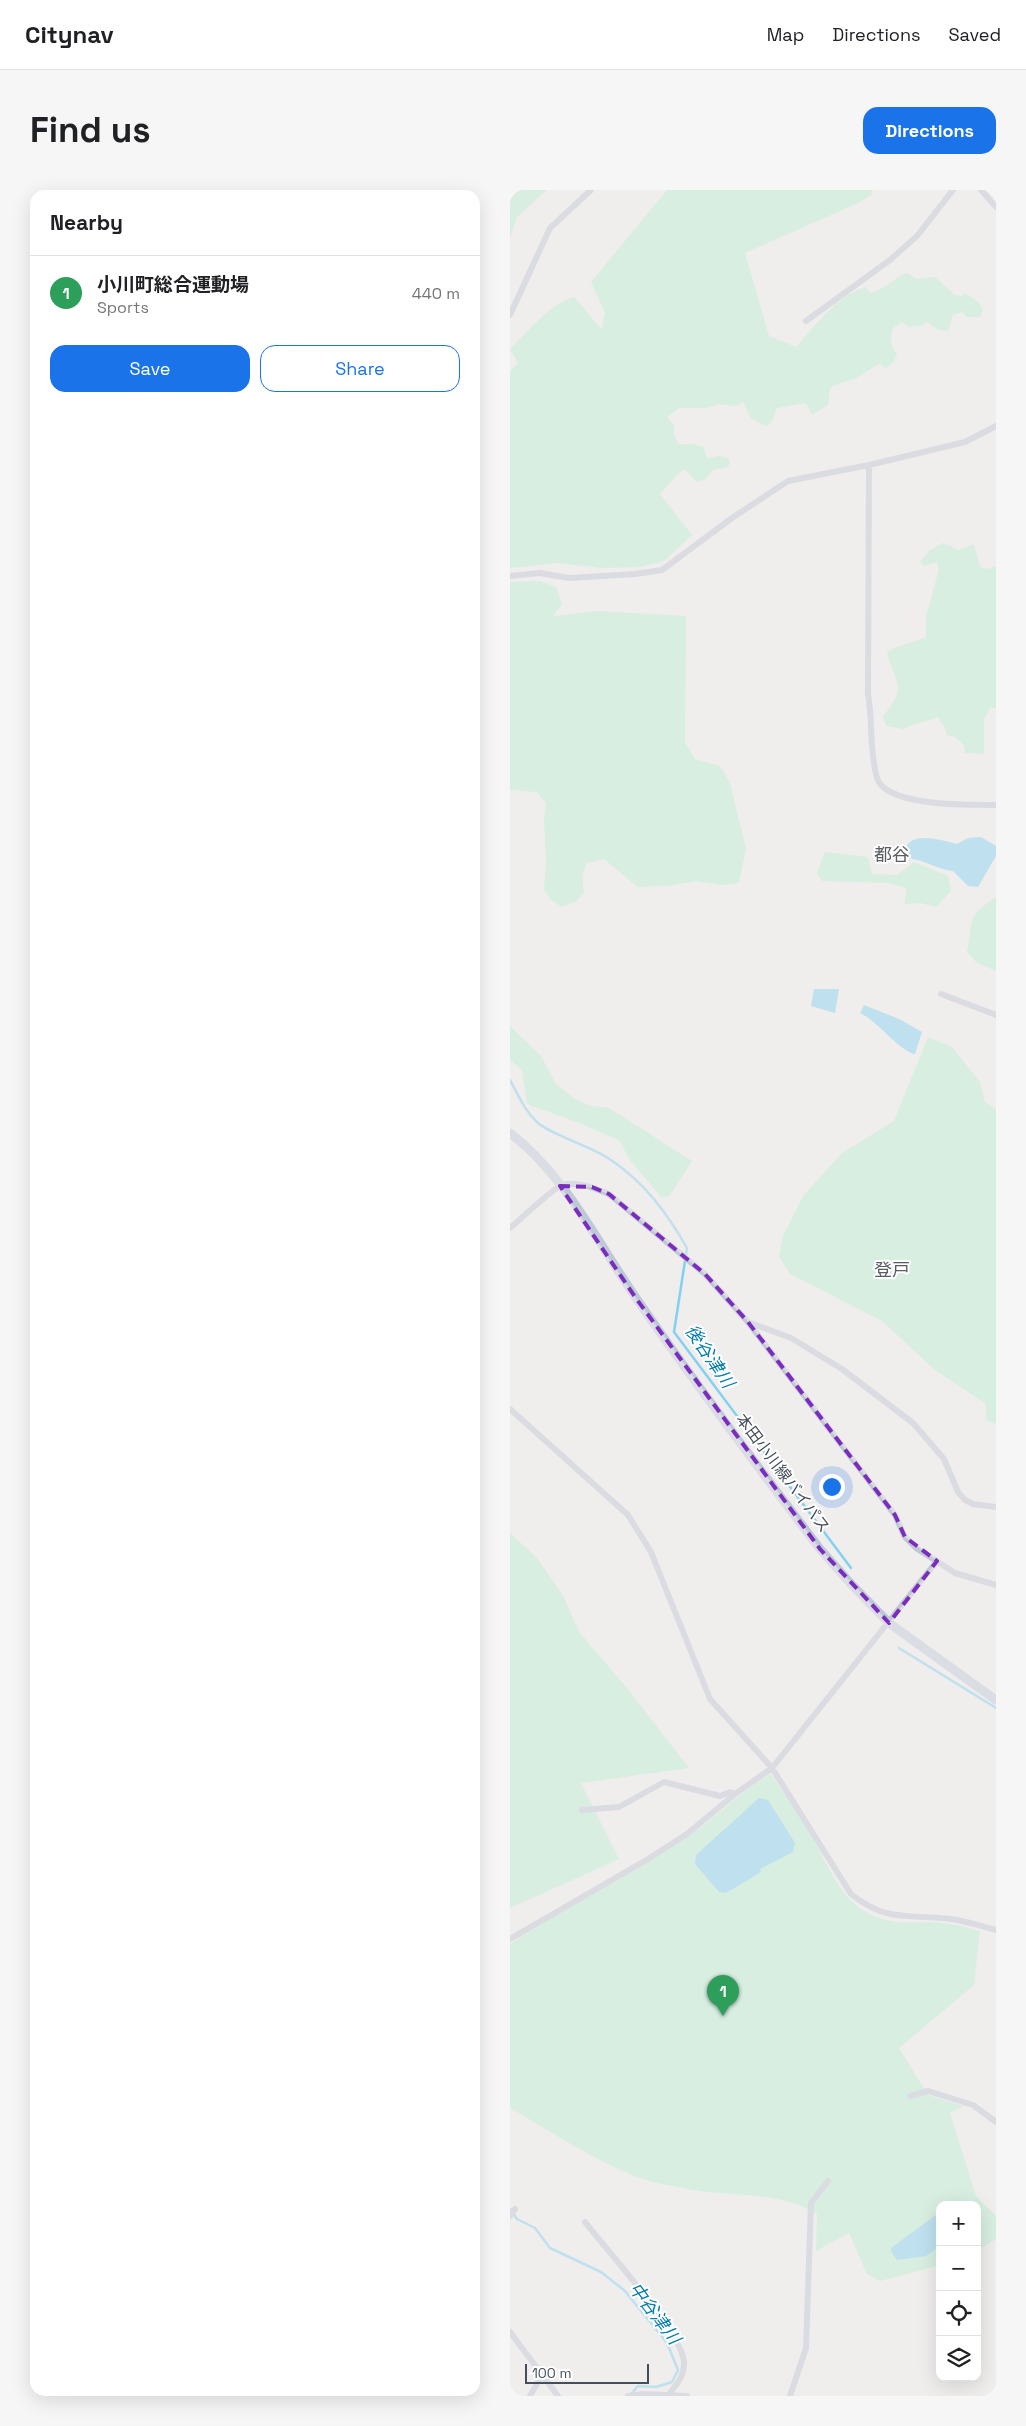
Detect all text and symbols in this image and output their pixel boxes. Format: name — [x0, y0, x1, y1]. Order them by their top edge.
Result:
text: Citynav — [25, 19, 114, 50]
text: Map — [767, 23, 804, 46]
text: Directions — [832, 23, 921, 46]
text: Saved — [949, 23, 1001, 46]
button: Directions — [863, 107, 996, 154]
text: Find us — [30, 108, 151, 152]
text: Nearby — [50, 209, 123, 236]
text: 小川町総合運動場 — [97, 272, 249, 297]
text: 1 — [62, 283, 70, 304]
text: 440 m — [412, 283, 460, 304]
text: Sports — [97, 297, 149, 318]
button: Save — [50, 345, 250, 392]
button: Share — [260, 345, 460, 392]
district label: 都谷 — [874, 843, 910, 866]
district label: 登戸 — [874, 1258, 910, 1281]
water label: 後谷津川 — [680, 1320, 741, 1394]
street label: 本田小川線バイパス — [731, 1409, 835, 1537]
your location — [819, 1474, 845, 1500]
pin: 1 — [707, 1975, 739, 2016]
map controls — [936, 2201, 981, 2381]
button: + — [936, 2201, 981, 2246]
button: − — [936, 2246, 981, 2291]
water label: 中谷津川 — [624, 2277, 687, 2350]
button: locate — [936, 2291, 981, 2336]
button: layers — [936, 2336, 981, 2381]
scale bar — [525, 2361, 649, 2384]
text: 100 m — [532, 2364, 571, 2382]

